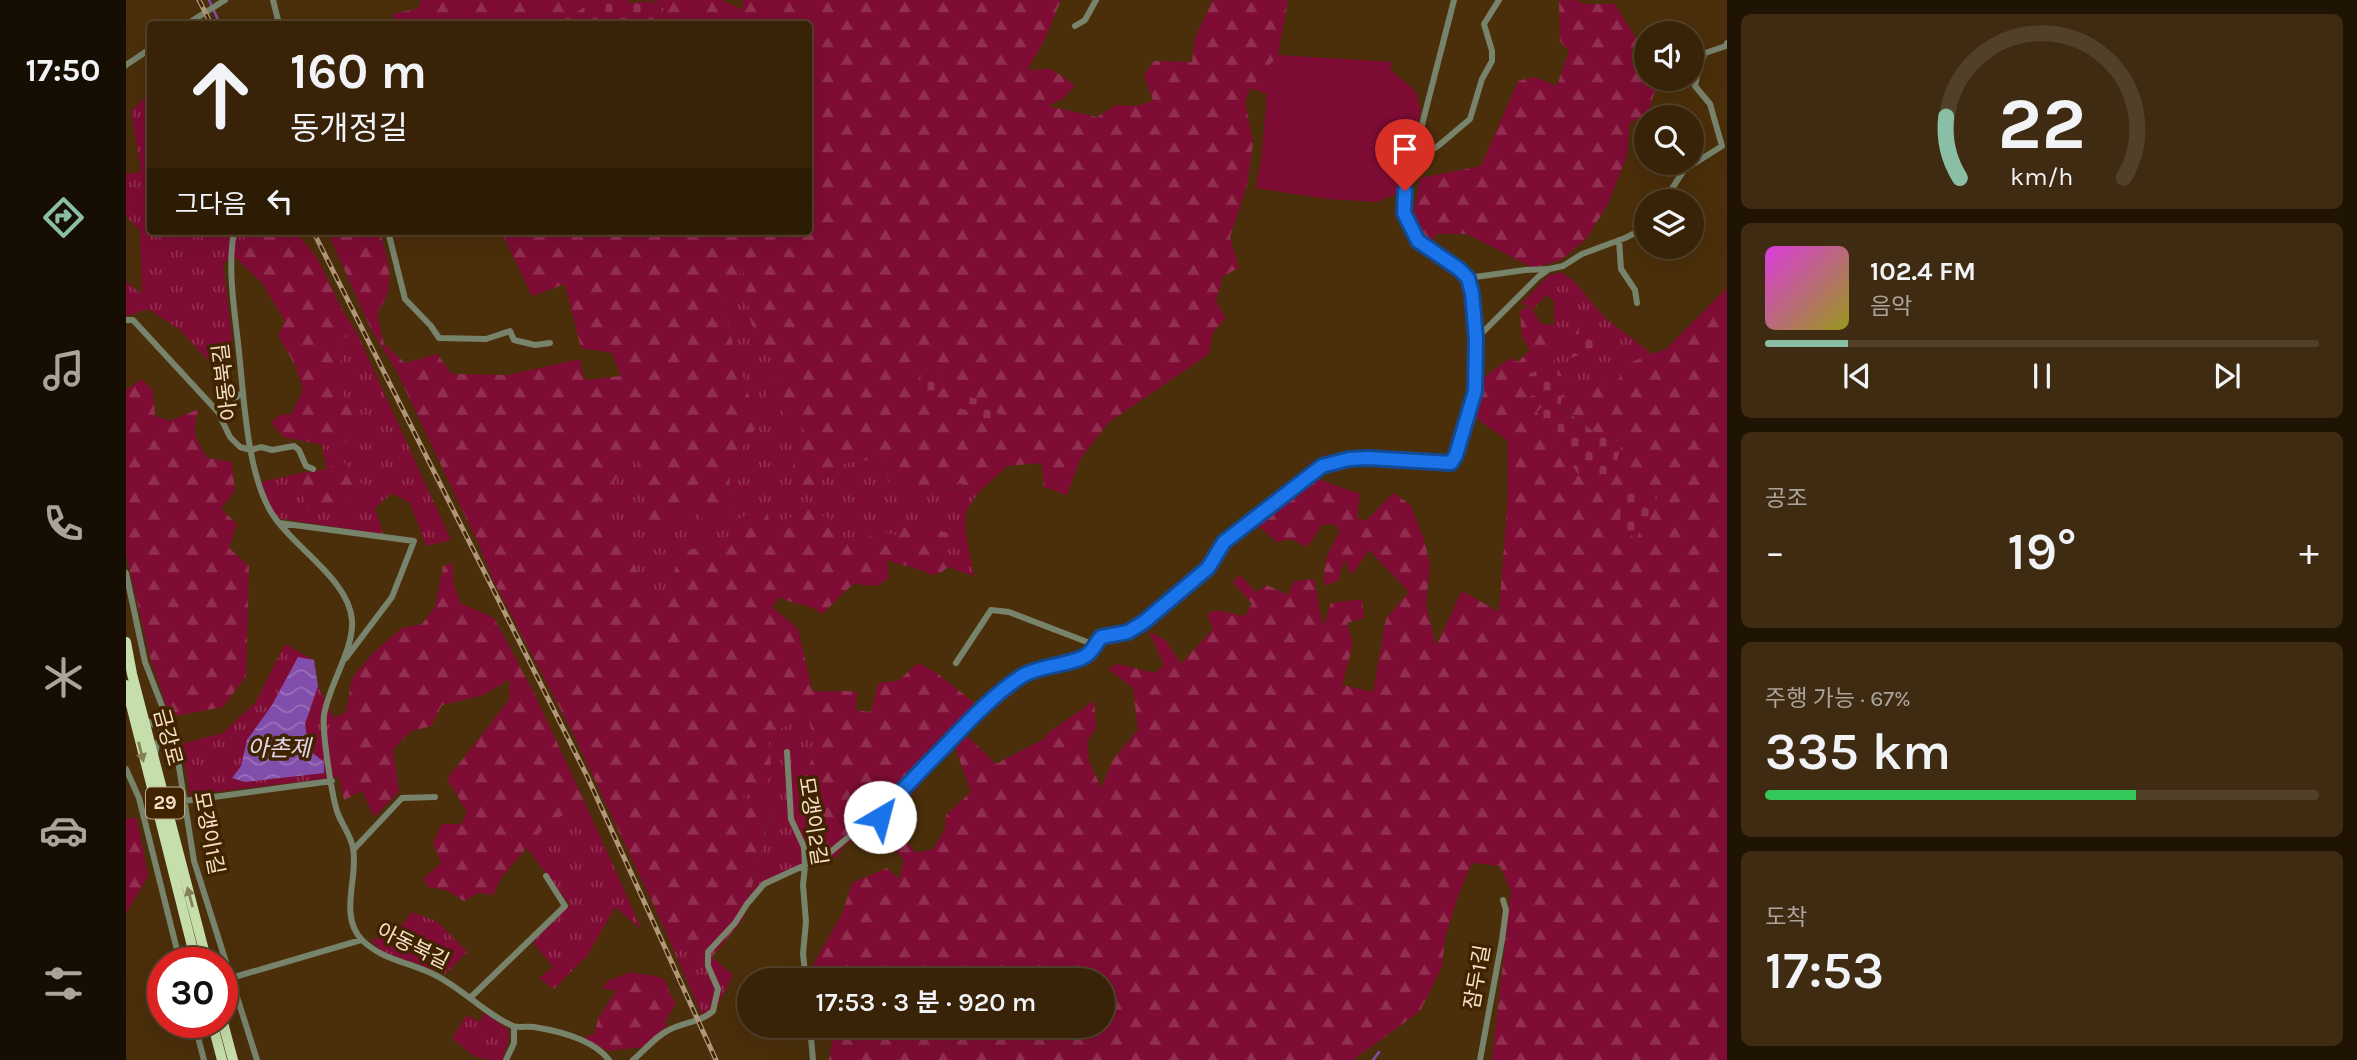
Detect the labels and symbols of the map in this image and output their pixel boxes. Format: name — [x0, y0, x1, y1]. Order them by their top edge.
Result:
pin — [1375, 119, 1435, 191]
street label: 아동북길 — [208, 342, 242, 422]
street label: 금강로 — [149, 706, 187, 768]
water label: 아촌제 — [247, 735, 314, 762]
one-way arrow — [136, 741, 147, 763]
street label: 모갱이2길 — [794, 775, 832, 867]
position arrow — [843, 780, 917, 854]
road number: 29 — [146, 788, 184, 818]
street label: 모갱이1길 — [189, 789, 229, 877]
one-way arrow — [184, 885, 195, 907]
street label: 아동북길 — [373, 918, 453, 974]
street label: 잠두1길 — [1460, 943, 1494, 1011]
speed limit sign: 30 — [147, 947, 238, 1038]

